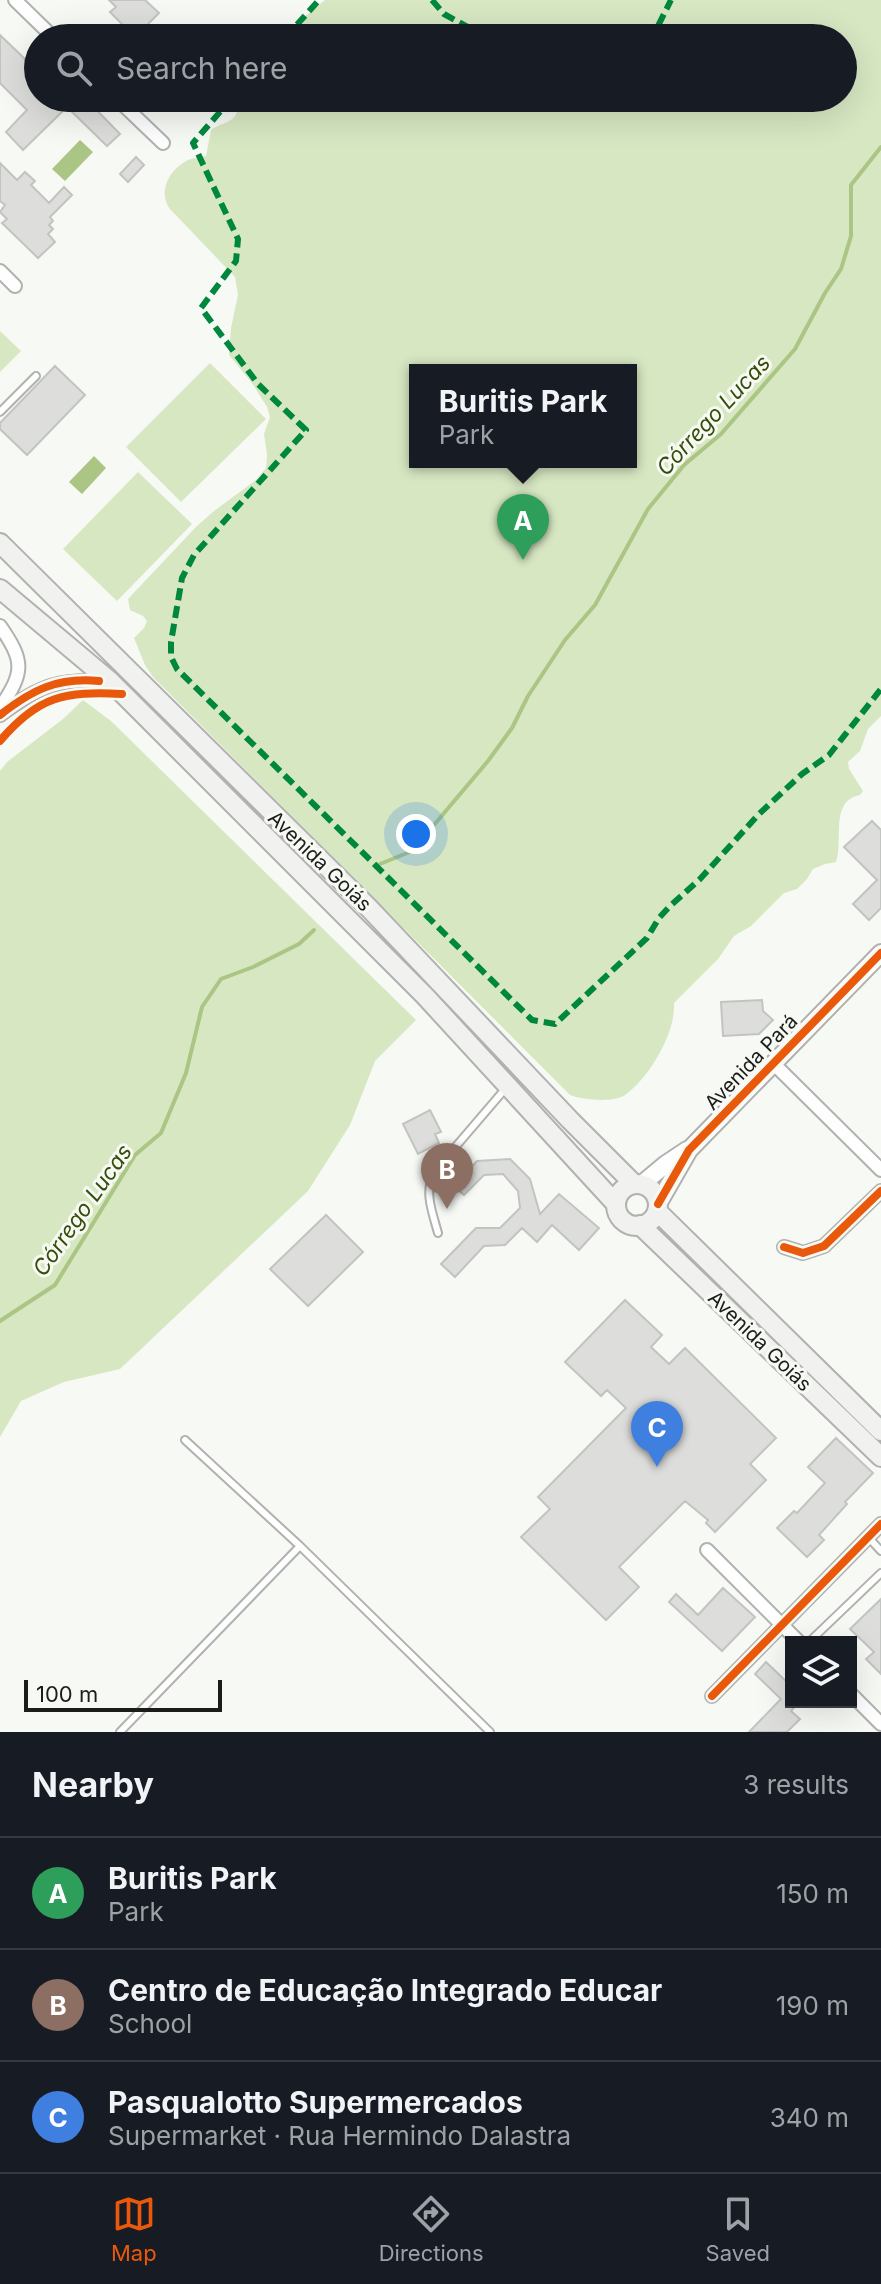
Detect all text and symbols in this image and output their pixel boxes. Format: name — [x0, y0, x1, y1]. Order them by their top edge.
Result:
search box — [24, 24, 857, 112]
icon: search — [52, 46, 96, 90]
text: Search here — [116, 50, 288, 86]
water label: Córrego Lucas — [651, 350, 775, 480]
popup — [409, 364, 637, 468]
text: Buritis Park — [439, 383, 607, 419]
text: Park — [439, 419, 494, 450]
pin: A — [497, 494, 549, 560]
street label: Avenida Goiás — [263, 806, 377, 916]
your location — [396, 814, 436, 854]
street label: Avenida Pará — [699, 1009, 803, 1115]
water label: Córrego Lucas — [27, 1139, 137, 1281]
pin: B — [421, 1143, 473, 1209]
street label: Avenida Goiás — [703, 1286, 817, 1396]
pin: C — [631, 1401, 683, 1467]
map controls — [785, 1636, 857, 1708]
button: layers — [785, 1636, 857, 1708]
scale bar — [24, 1676, 222, 1712]
text: 100 m — [36, 1681, 98, 1707]
text: Nearby — [32, 1764, 154, 1805]
text: 3 results — [743, 1769, 849, 1800]
text: Buritis Park — [108, 1860, 277, 1896]
text: A — [48, 1878, 68, 1909]
text: 150 m — [776, 1878, 849, 1909]
text: Park — [108, 1896, 164, 1927]
text: Centro de Educação Integrado Educar — [108, 1972, 662, 2008]
text: B — [49, 1990, 67, 2021]
text: 190 m — [776, 1990, 849, 2021]
text: School — [108, 2008, 192, 2039]
text: Pasqualotto Supermercados — [108, 2084, 523, 2120]
text: C — [48, 2102, 68, 2133]
text: 340 m — [770, 2102, 849, 2133]
text: Supermarket · Rua Hermindo Dalastra — [108, 2120, 571, 2151]
tab: Map — [111, 2192, 157, 2266]
tab: Directions — [379, 2192, 484, 2266]
tab: Saved — [706, 2192, 770, 2266]

